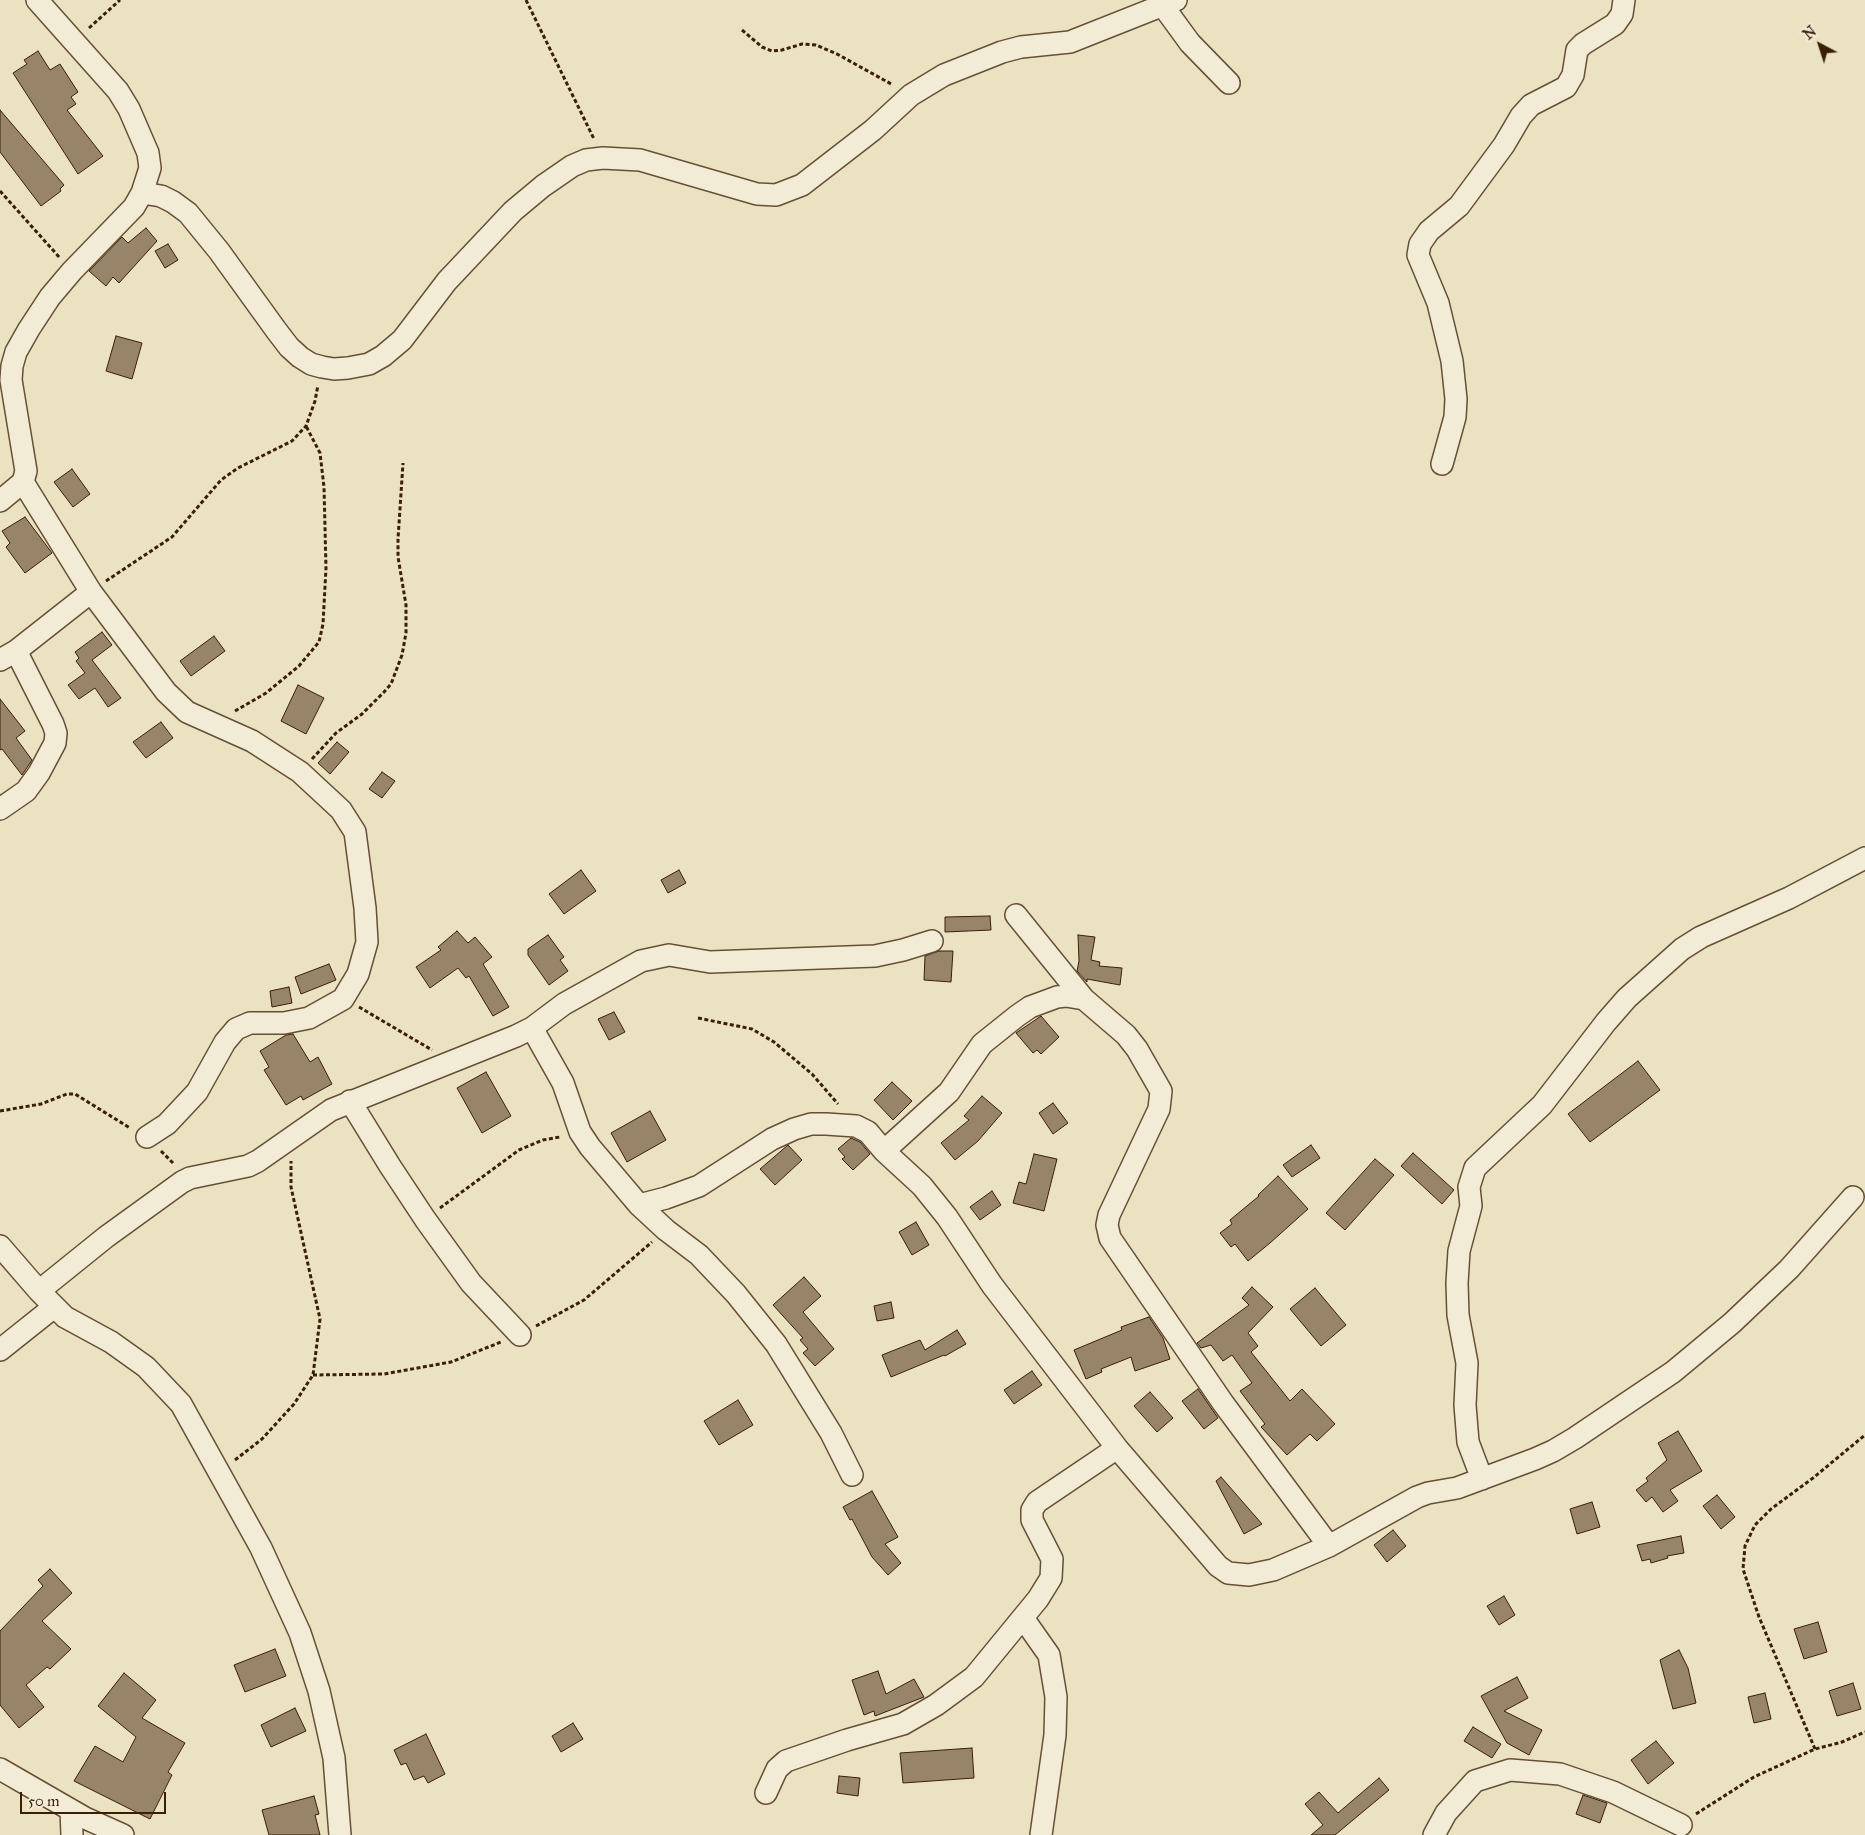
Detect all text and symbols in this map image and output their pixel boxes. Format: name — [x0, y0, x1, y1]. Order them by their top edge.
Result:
north arrow — [1795, 20, 1845, 70]
text: N — [1800, 23, 1820, 43]
scale bar — [22, 1782, 169, 1814]
text: 50 m — [28, 1792, 60, 1810]

